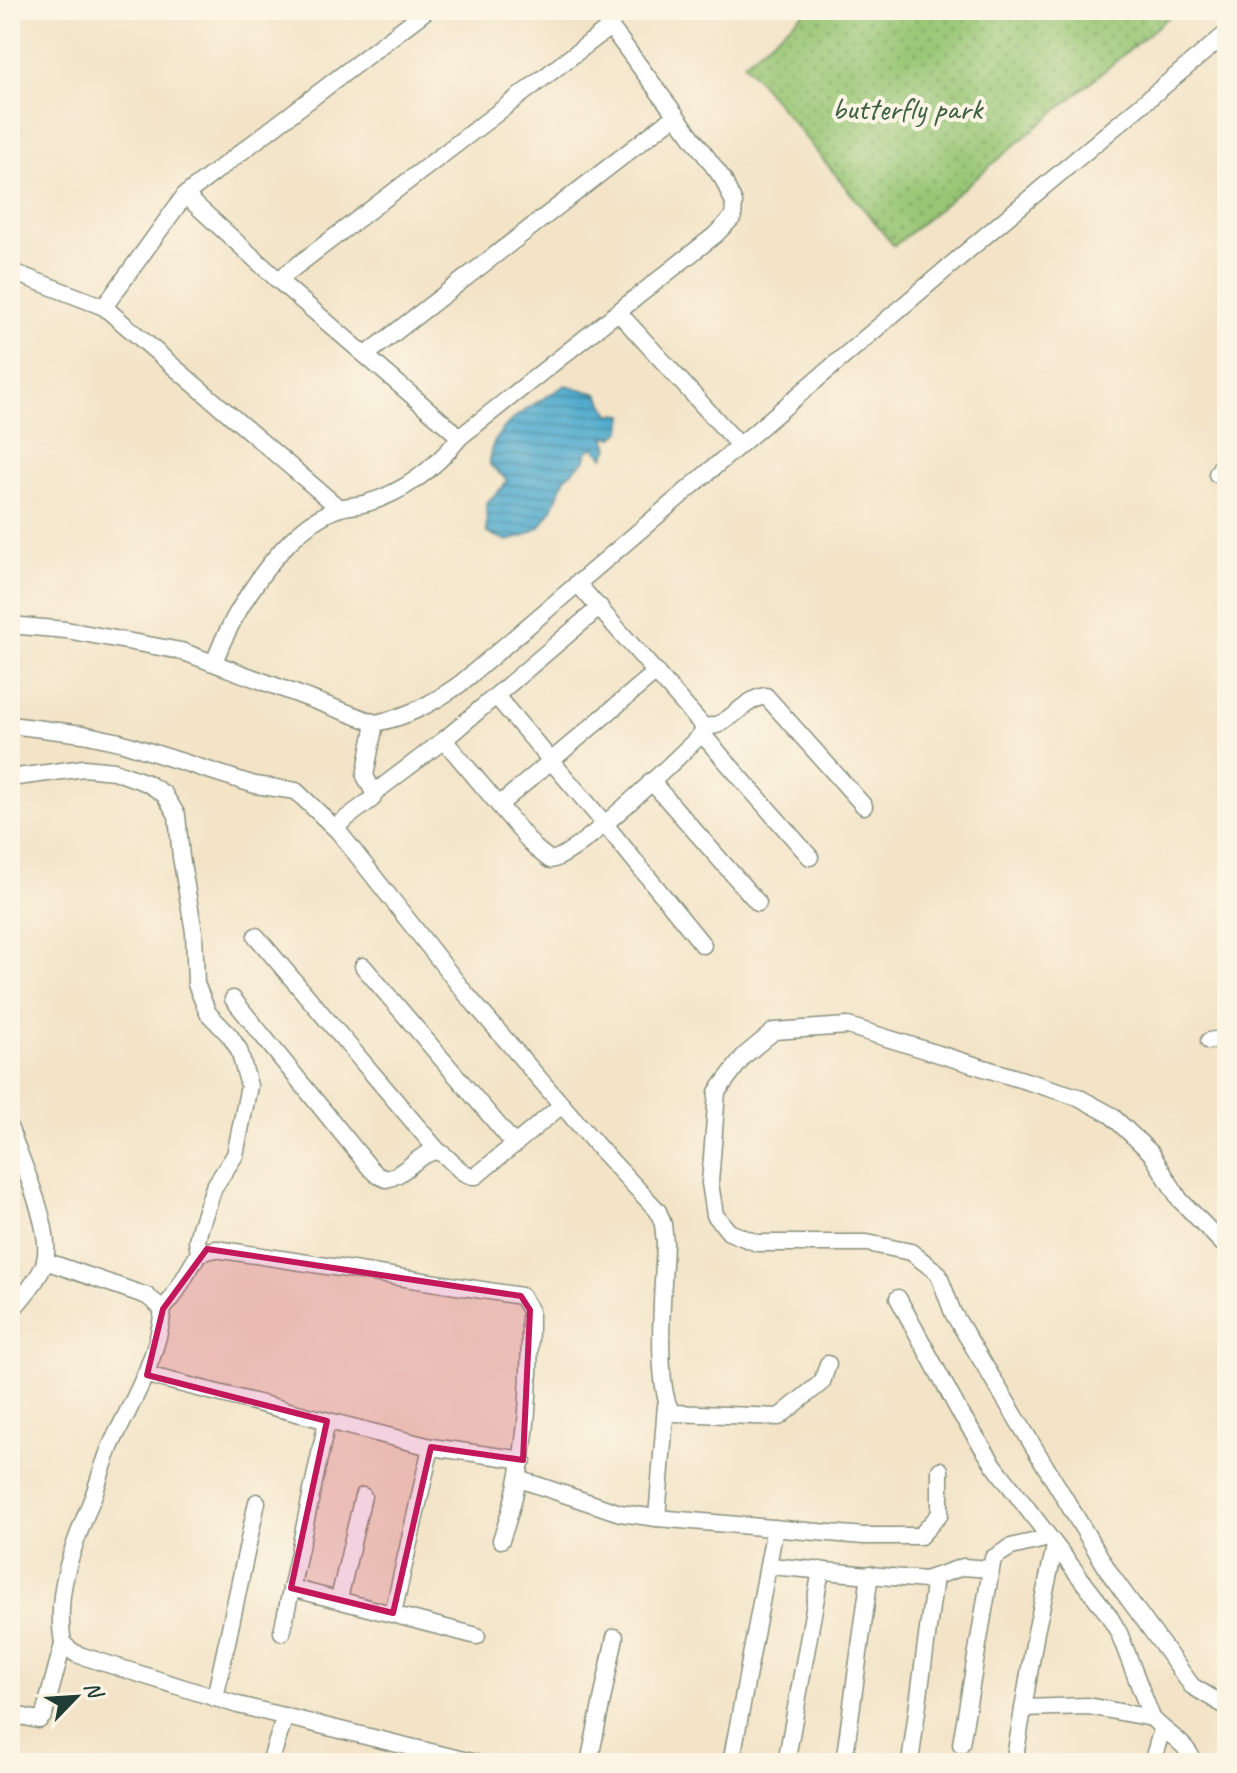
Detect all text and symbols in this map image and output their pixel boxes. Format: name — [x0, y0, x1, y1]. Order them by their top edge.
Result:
park label: butterfly park — [832, 88, 984, 129]
north arrow — [36, 1657, 116, 1737]
text: N — [78, 1677, 110, 1704]

